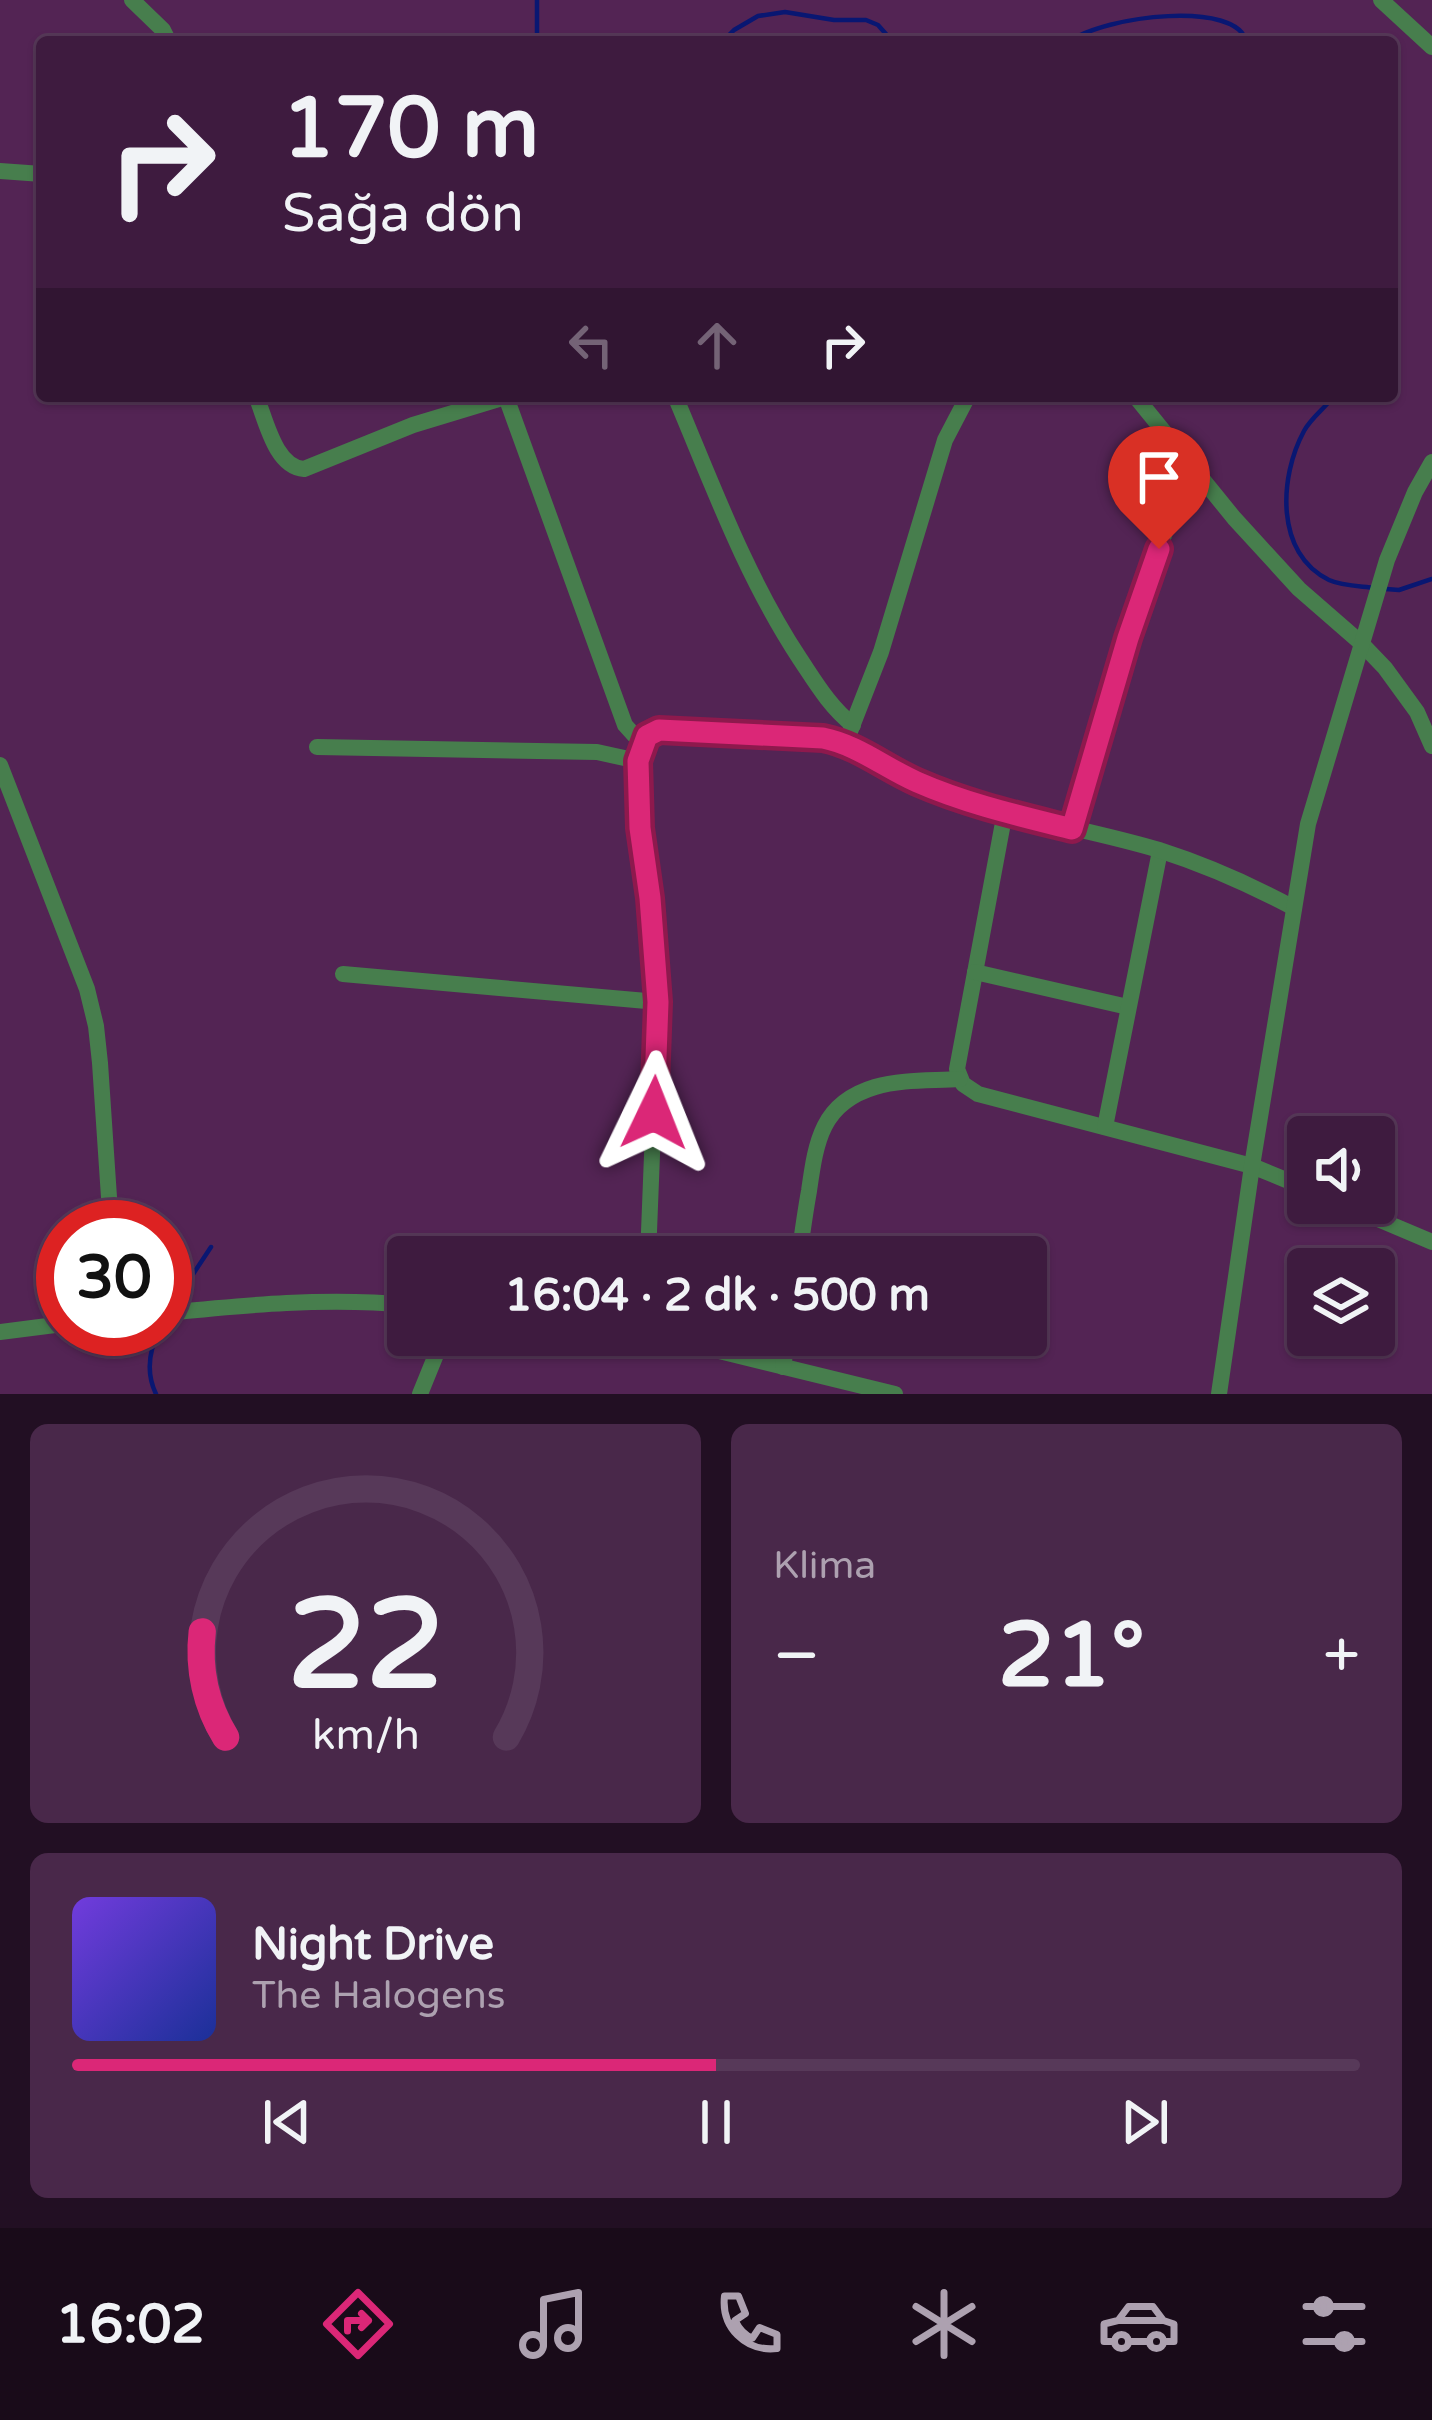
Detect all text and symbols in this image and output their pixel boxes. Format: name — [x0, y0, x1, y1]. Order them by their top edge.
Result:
text: 170 m — [282, 79, 539, 180]
icon: right — [84, 84, 240, 240]
text: Sağa dön — [282, 181, 524, 246]
icon: left — [558, 312, 624, 378]
icon: ahead — [684, 312, 750, 378]
icon: right — [810, 312, 876, 378]
pin — [1108, 426, 1210, 549]
icon: arrive — [1126, 444, 1192, 510]
position arrow — [591, 1050, 717, 1176]
map controls — [1287, 1116, 1395, 1356]
button: sound — [1287, 1116, 1395, 1224]
speed limit sign: 30 — [36, 1200, 192, 1356]
button: layers — [1287, 1248, 1395, 1356]
text: 16:04 · 2 dk · 500 m — [504, 1269, 930, 1323]
text: Klima — [773, 1542, 876, 1589]
text: 22 — [287, 1571, 444, 1722]
text: 21° — [998, 1602, 1145, 1711]
text: − — [773, 1616, 820, 1696]
text: + — [1323, 1616, 1360, 1696]
text: km/h — [312, 1709, 419, 1760]
text: Night Drive — [252, 1918, 494, 1972]
text: The Halogens — [252, 1972, 505, 2019]
icon: previous — [254, 2089, 320, 2155]
icon: pause — [683, 2089, 749, 2155]
icon: next — [1112, 2089, 1178, 2155]
icon: directions — [316, 2282, 400, 2366]
icon: music — [512, 2282, 596, 2366]
icon: phone — [707, 2282, 791, 2366]
icon: climate — [902, 2282, 986, 2366]
icon: car — [1097, 2282, 1181, 2366]
icon: filters — [1292, 2282, 1376, 2366]
text: 16:02 — [56, 2292, 205, 2357]

